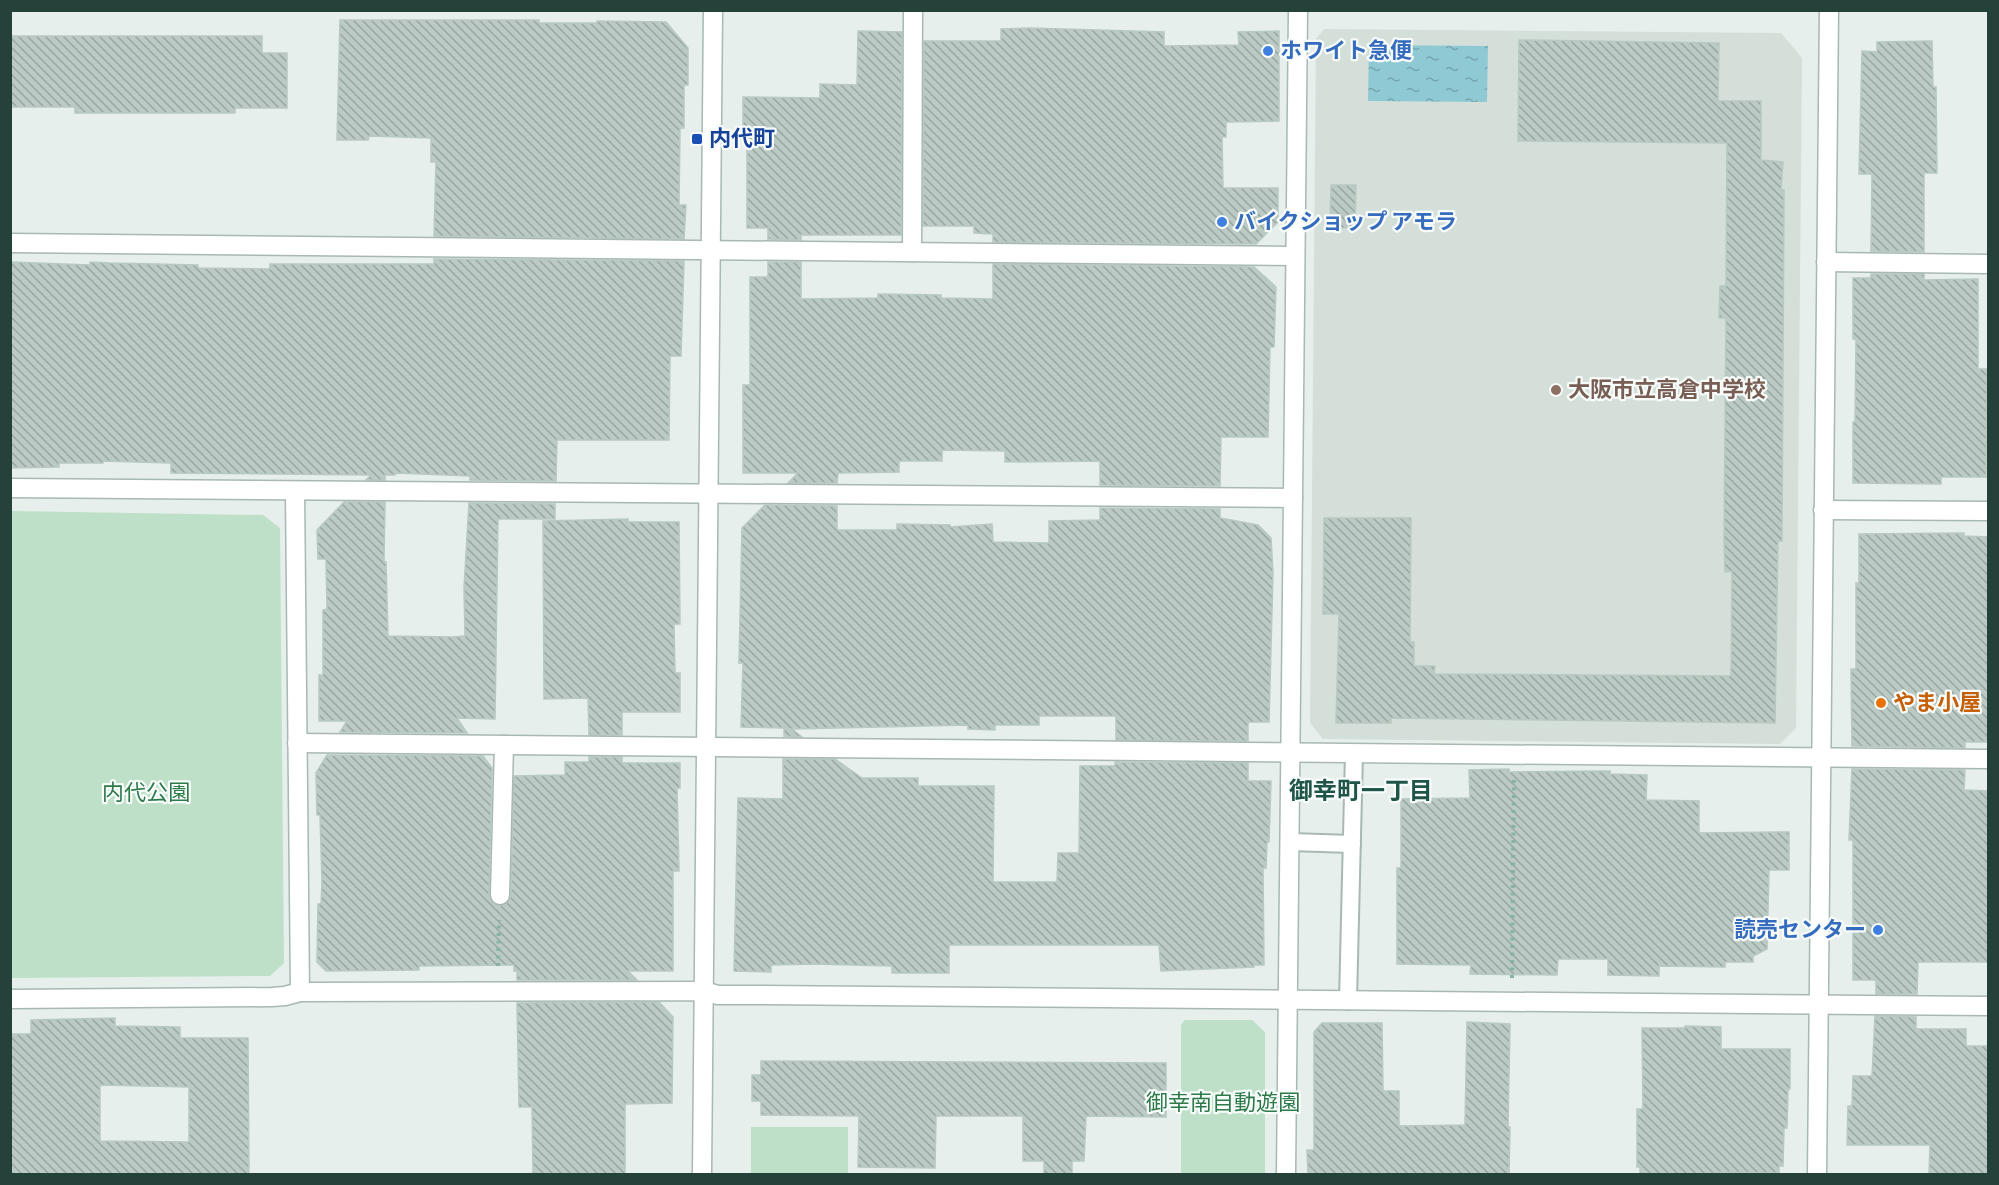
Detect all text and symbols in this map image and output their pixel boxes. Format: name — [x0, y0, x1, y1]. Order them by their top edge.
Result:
place label: ホワイト急便 — [1280, 39, 1412, 62]
marker: ホワイト急便 — [1261, 44, 1275, 58]
place label: 内代町 — [709, 127, 775, 150]
marker: 内代町 — [690, 132, 704, 146]
place label: バイクショップ アモラ — [1234, 210, 1457, 233]
marker: バイクショップ アモラ — [1215, 215, 1229, 229]
place label: 大阪市立高倉中学校 — [1568, 378, 1766, 401]
marker: 大阪市立高倉中学校 — [1549, 383, 1563, 397]
place label: やま小屋 — [1893, 691, 1981, 714]
marker: やま小屋 — [1874, 696, 1888, 710]
district label: 御幸町一丁目 — [1289, 778, 1433, 804]
park label: 内代公園 — [102, 781, 190, 804]
place label: 読売センター — [1734, 918, 1866, 941]
marker: 読売センター — [1871, 923, 1885, 937]
park label: 御幸南自動遊園 — [1146, 1091, 1300, 1114]

